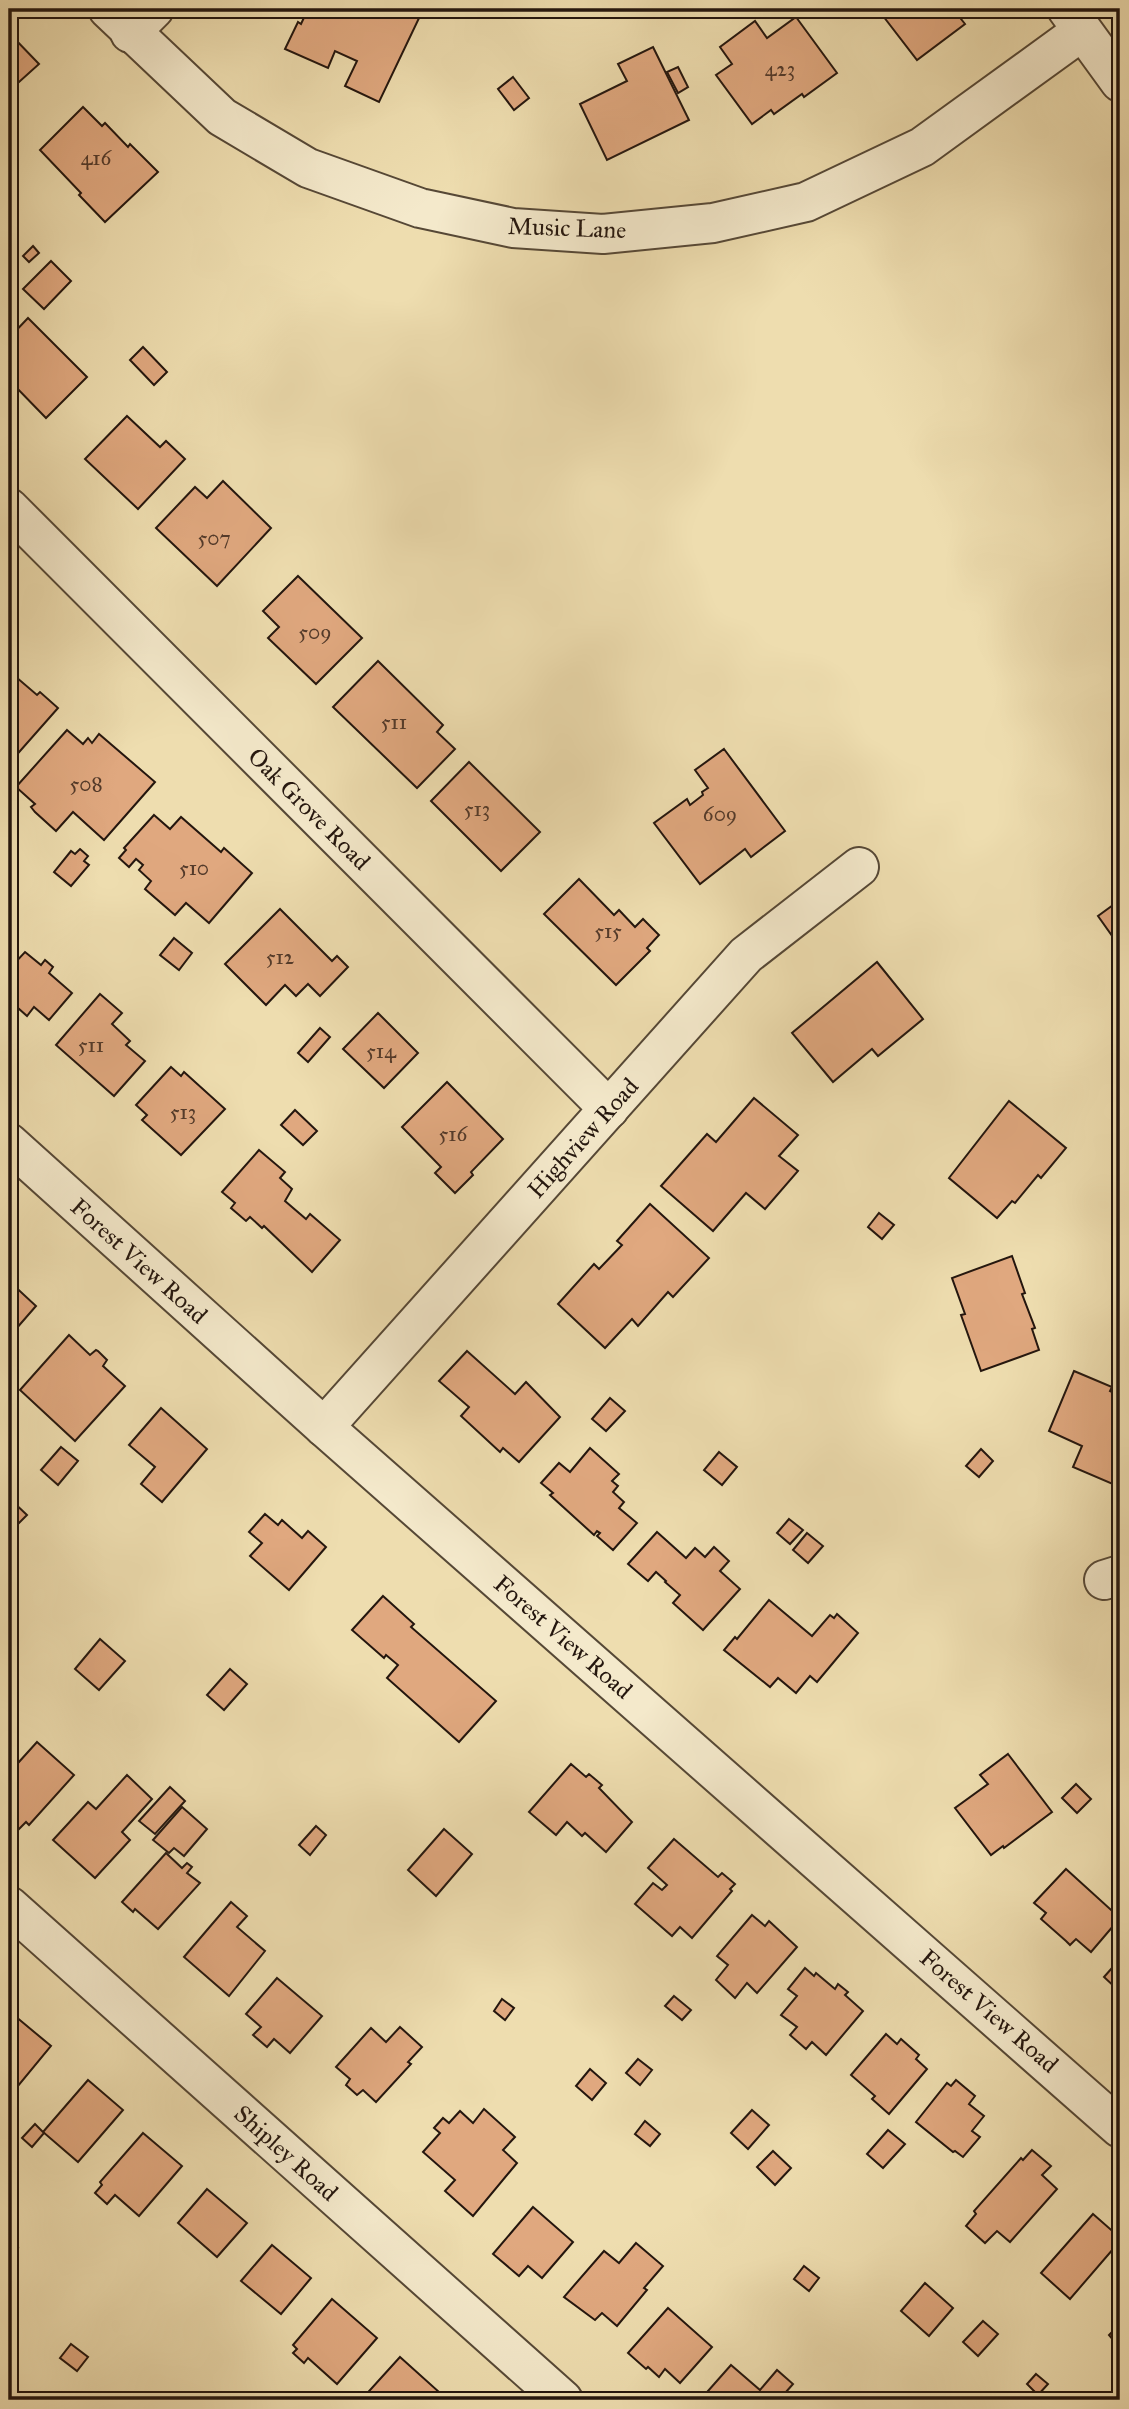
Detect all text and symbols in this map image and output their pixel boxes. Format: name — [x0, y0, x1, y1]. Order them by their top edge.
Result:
house number: 423 — [765, 56, 795, 82]
house number: 416 — [81, 145, 113, 171]
street label: Music Lane — [507, 211, 627, 245]
house number: 507 — [197, 525, 231, 551]
house number: 509 — [298, 619, 332, 645]
house number: 511 — [381, 709, 407, 735]
street label: Oak Grove Road — [242, 742, 376, 876]
house number: 508 — [69, 771, 103, 797]
house number: 513 — [464, 796, 490, 822]
house number: 609 — [703, 801, 737, 827]
house number: 510 — [179, 855, 209, 881]
house number: 515 — [594, 918, 622, 944]
house number: 512 — [266, 944, 295, 970]
house number: 511 — [78, 1032, 104, 1058]
house number: 514 — [366, 1038, 397, 1064]
street label: Highview Road — [521, 1072, 645, 1204]
house number: 513 — [170, 1099, 196, 1125]
house number: 516 — [439, 1121, 469, 1147]
street label: Forest View Road — [64, 1192, 214, 1330]
street label: Forest View Road — [488, 1569, 638, 1705]
street label: Forest View Road — [914, 1943, 1064, 2079]
street label: Shipley Road — [228, 2099, 344, 2207]

